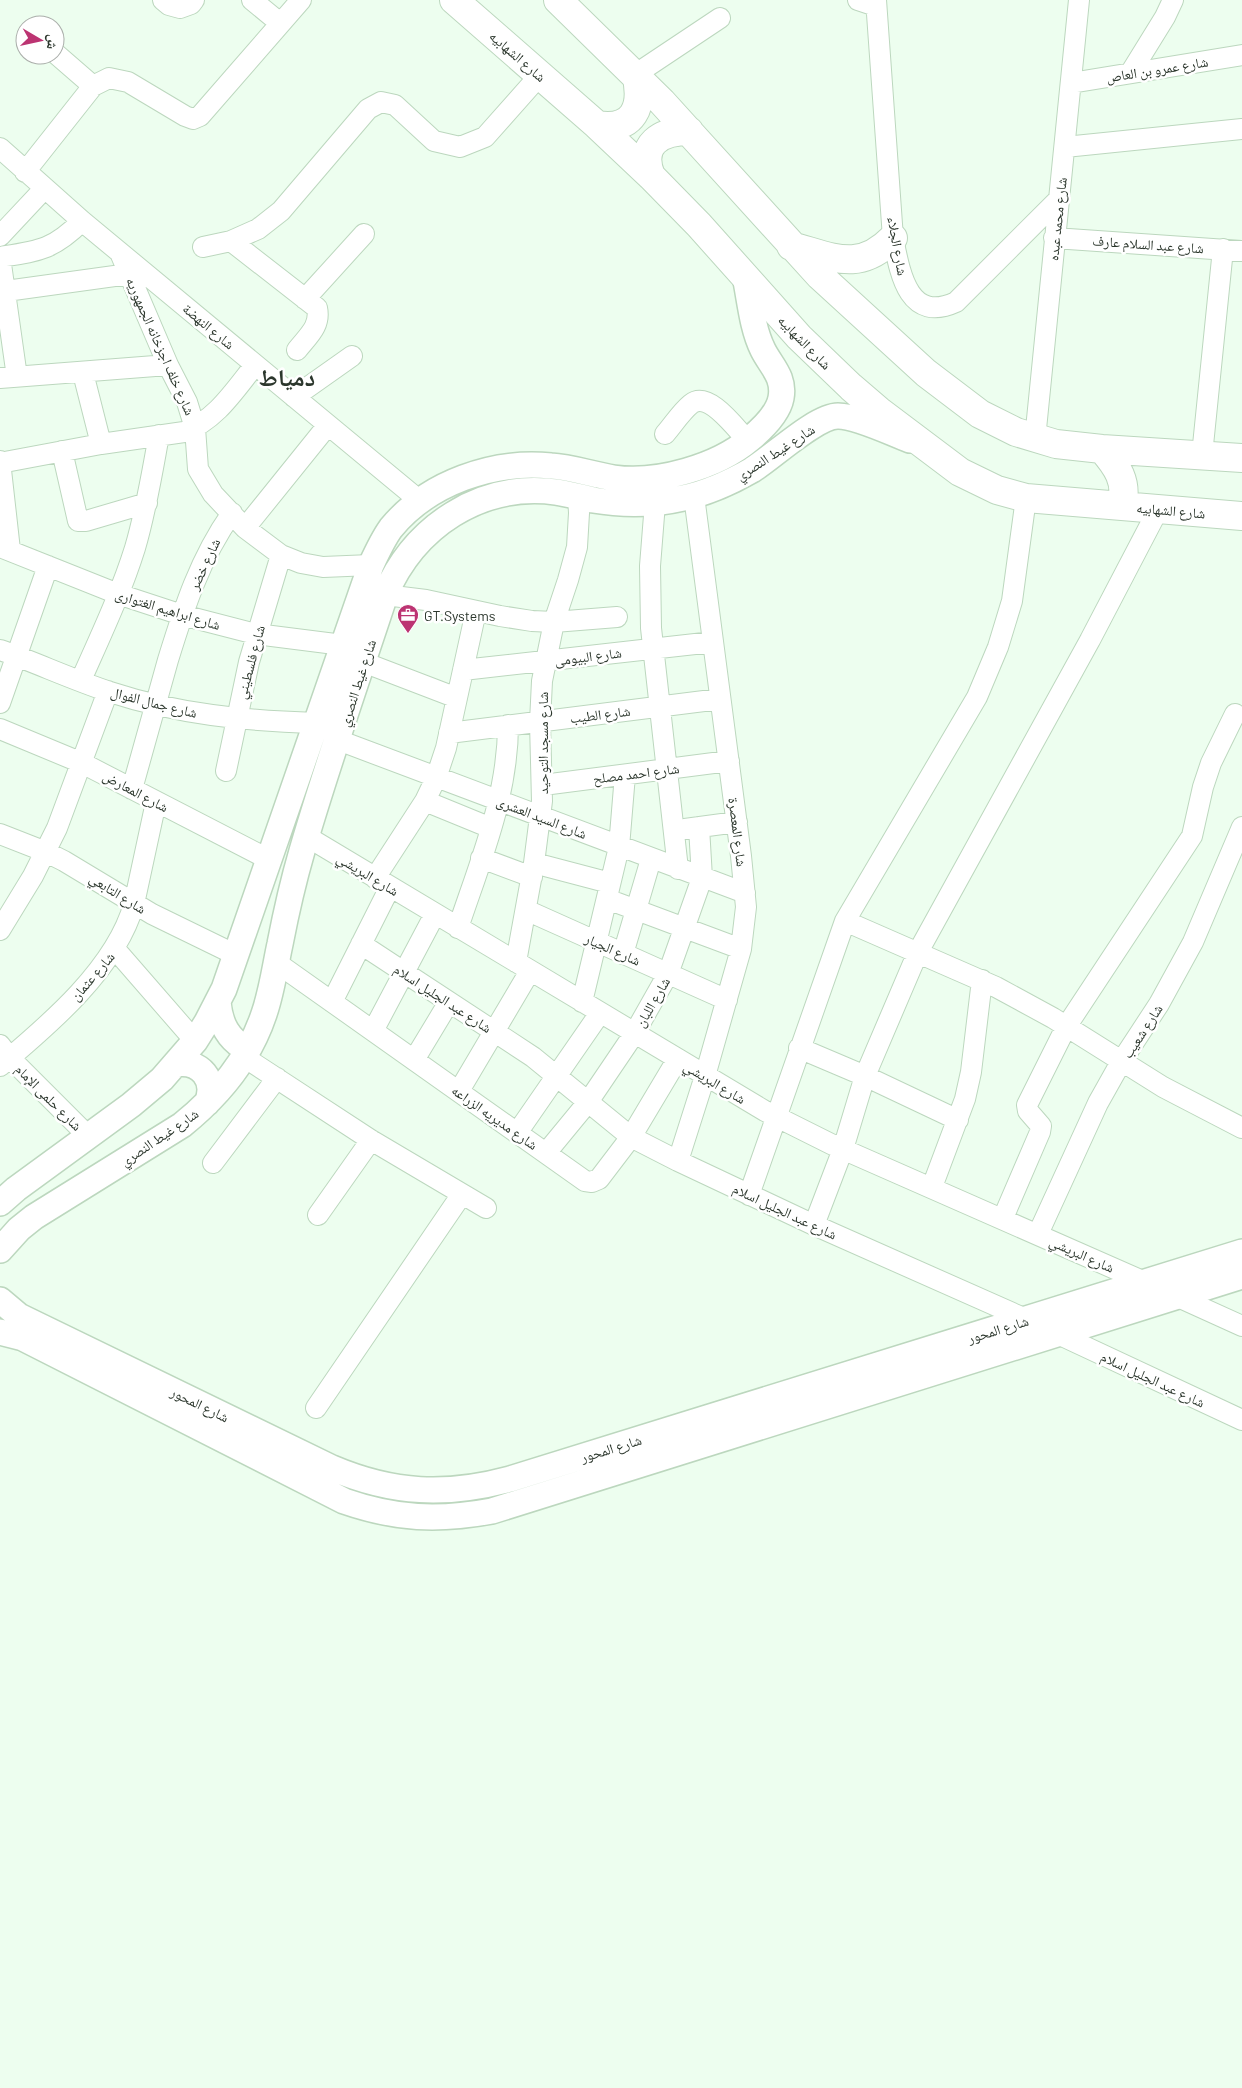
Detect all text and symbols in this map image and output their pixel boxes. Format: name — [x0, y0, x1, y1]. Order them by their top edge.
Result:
north arrow — [15, 15, 65, 65]
street label: شارع الشهابيه — [485, 27, 550, 87]
text: ش — [43, 33, 63, 51]
street label: شارع عمرو بن العاص — [1105, 53, 1210, 87]
street label: شارع محمد عبده — [1044, 176, 1072, 262]
street label: شارع الجلاء — [882, 215, 912, 277]
street label: شارع عبد السلام عارف — [1092, 232, 1204, 258]
street label: شارع خلف اجزخانه الجمهوريه — [121, 274, 199, 418]
street label: شارع النهضة — [178, 299, 238, 354]
street label: شارع الشهابيه — [773, 311, 835, 374]
district label: دمياط — [259, 362, 315, 391]
street label: شارع غيط النصري — [732, 420, 820, 487]
street label: شارع الشهابيه — [1136, 499, 1206, 523]
street label: شارع خضر — [184, 536, 225, 594]
street label: شارع ابراهيم الغتوارى — [113, 585, 223, 635]
office icon: GT.Systems — [396, 603, 420, 634]
place label: GT.Systems — [424, 607, 496, 624]
street label: شارع فلسطيني — [232, 623, 271, 702]
street label: شارع غيط النصري — [335, 637, 382, 730]
street label: شارع البيومى — [554, 643, 623, 671]
street label: شارع جمال الفوال — [108, 683, 199, 723]
street label: شارع مسجد التوحيد — [534, 692, 553, 794]
street label: شارع الطيب — [569, 702, 632, 728]
street label: شارع احمد مصلح — [592, 759, 680, 789]
street label: شارع المعارض — [99, 767, 172, 817]
street label: شارع السيد العشرى — [494, 792, 589, 844]
street label: شارع المعصرة — [723, 796, 751, 868]
street label: شارع البريشي — [332, 849, 402, 902]
street label: شارع التابعي — [85, 869, 149, 920]
street label: شارع الجيار — [581, 929, 643, 971]
street label: شارع عثمان — [66, 948, 119, 1005]
street label: شارع عبد الجليل اسلام — [390, 960, 495, 1038]
street label: شارع اللبان — [631, 974, 675, 1031]
street label: شارع شعيب — [1118, 1001, 1167, 1062]
street label: شارع البريشي — [679, 1057, 749, 1110]
street label: شارع حلمى الإمام — [11, 1060, 86, 1135]
street label: شارع مديريه الزراعه — [448, 1081, 541, 1155]
street label: شارع غيط النصري — [117, 1105, 203, 1172]
street label: شارع عبد الجليل اسلام — [729, 1179, 840, 1244]
street label: شارع البريشي — [1046, 1232, 1117, 1279]
street label: شارع المحور — [965, 1312, 1031, 1349]
street label: شارع عبد الجليل اسلام — [1097, 1347, 1208, 1412]
street label: شارع المحور — [166, 1382, 232, 1427]
street label: شارع المحور — [578, 1431, 644, 1468]

